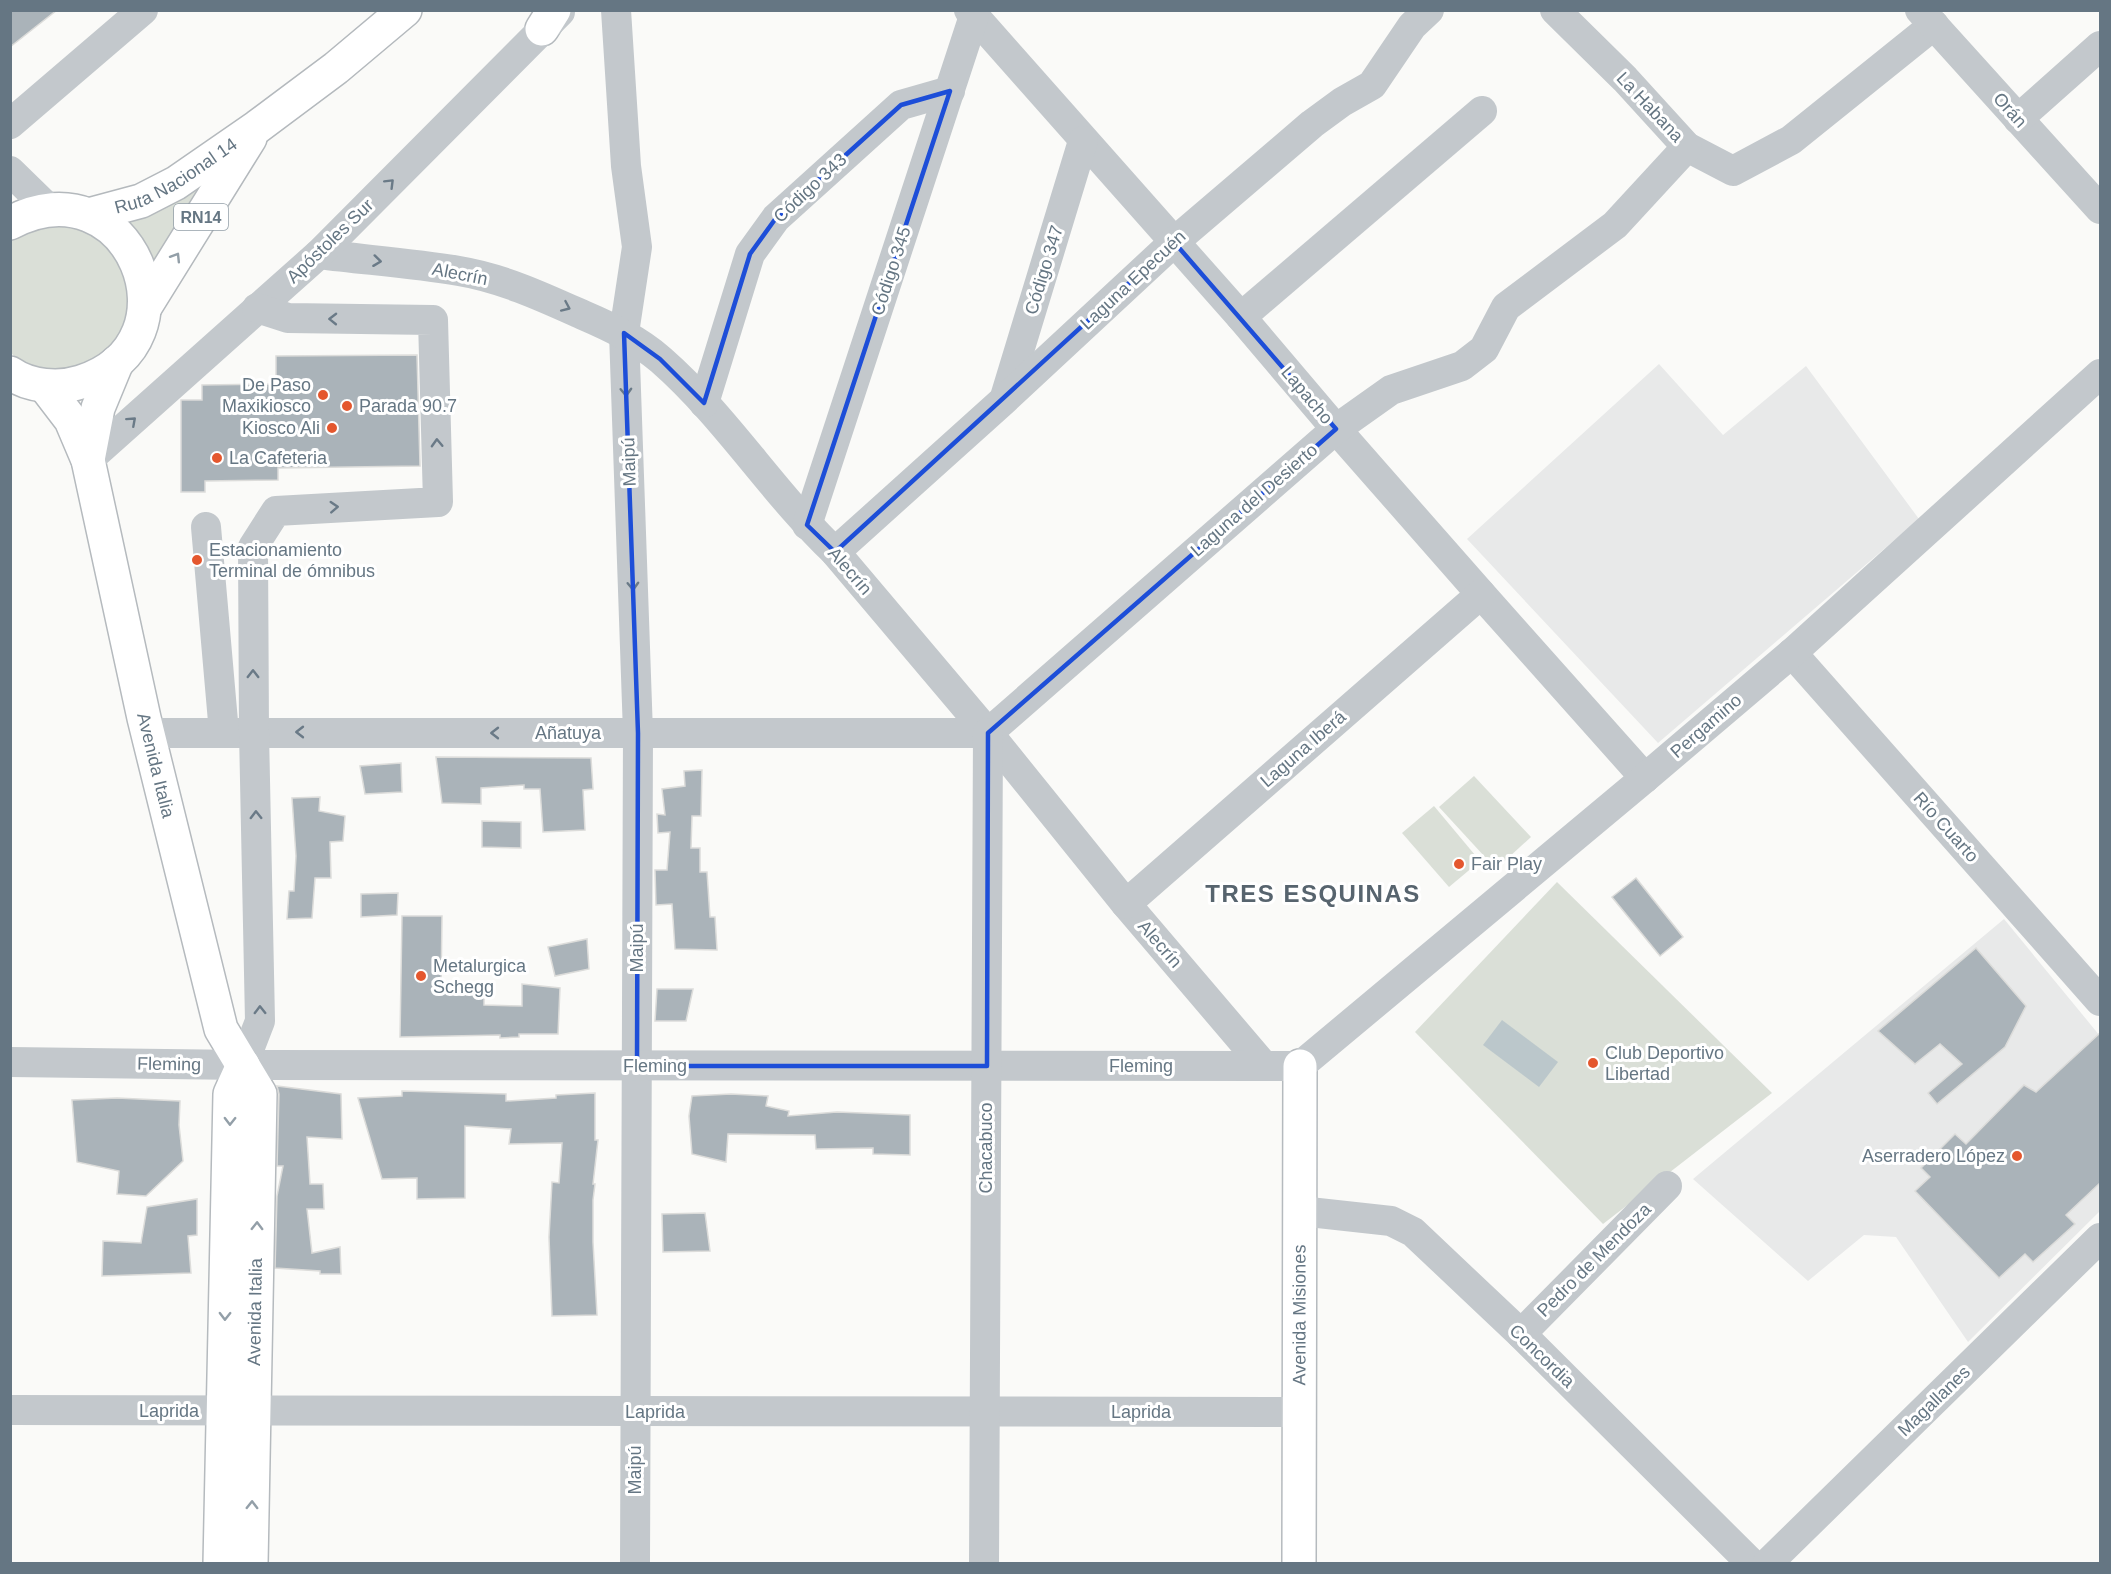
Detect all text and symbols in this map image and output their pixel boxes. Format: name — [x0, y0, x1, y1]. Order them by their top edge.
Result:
street label: La Habana — [1613, 68, 1688, 147]
street label: Orán — [1989, 88, 2031, 132]
street label: Ruta Nacional 14 — [112, 134, 241, 218]
street label: Código 343 — [770, 149, 850, 227]
one-way arrow — [383, 179, 394, 189]
street label: Apóstoles Sur — [283, 195, 377, 287]
road number: RN14 — [174, 204, 228, 230]
street label: Código 347 — [1021, 223, 1067, 317]
street label: Código 345 — [867, 224, 915, 318]
street label: Laguna Epecuén — [1076, 226, 1190, 334]
one-way arrow — [168, 253, 179, 264]
one-way arrow — [373, 254, 382, 267]
street label: Alecrín — [431, 259, 489, 289]
one-way arrow — [559, 300, 570, 312]
one-way arrow — [328, 312, 337, 325]
street label: Lapacho — [1277, 362, 1337, 428]
place label: De Paso Maxikiosco — [222, 375, 311, 416]
one-way arrow — [620, 387, 632, 396]
marker: De Paso Maxikiosco — [316, 388, 330, 402]
place label: Parada 90.7 — [359, 396, 457, 416]
marker: Parada 90.7 — [340, 399, 354, 413]
one-way arrow — [125, 417, 136, 428]
place label: Kiosco Ali — [242, 418, 320, 438]
marker: Kiosco Ali — [325, 421, 339, 435]
street label: Maipú — [618, 437, 640, 487]
one-way arrow — [430, 439, 443, 448]
street label: Laguna del Desierto — [1187, 440, 1321, 560]
place label: La Cafeteria — [229, 448, 328, 468]
marker: La Cafeteria — [210, 451, 224, 465]
one-way arrow — [330, 501, 339, 514]
place label: Estacionamiento Terminal de ómnibus — [209, 540, 375, 581]
street label: Alecrín — [824, 543, 876, 599]
marker: Estacionamiento Terminal de ómnibus — [190, 553, 204, 567]
one-way arrow — [626, 582, 639, 591]
one-way arrow — [247, 669, 260, 678]
street label: Pergamino — [1667, 690, 1745, 762]
street label: Laguna Iberá — [1256, 706, 1350, 791]
street label: Avenida Italia — [133, 711, 179, 821]
street label: Añatuya — [535, 723, 602, 743]
one-way arrow — [296, 726, 305, 738]
one-way arrow — [491, 727, 500, 739]
street label: Río Cuarto — [1909, 788, 1983, 866]
one-way arrow — [249, 811, 262, 820]
place label: Fair Play — [1471, 854, 1542, 874]
marker: Fair Play — [1452, 857, 1466, 871]
district label: TRES ESQUINAS — [1205, 880, 1421, 907]
street label: Alecrín — [1134, 916, 1186, 972]
street label: Maipú — [627, 923, 647, 973]
place label: Metalurgica Schegg — [433, 956, 527, 997]
marker: Metalurgica Schegg — [414, 969, 428, 983]
one-way arrow — [254, 1006, 266, 1015]
place label: Club Deportivo Libertad — [1605, 1043, 1724, 1084]
street label: Fleming — [137, 1053, 201, 1075]
street label: Fleming — [623, 1056, 687, 1076]
street label: Fleming — [1109, 1056, 1173, 1076]
marker: Club Deportivo Libertad — [1586, 1056, 1600, 1070]
street label: Chacabuco — [976, 1102, 996, 1194]
one-way arrow — [224, 1117, 236, 1126]
place label: Aserradero López — [1862, 1146, 2005, 1166]
marker: Aserradero López — [2010, 1149, 2024, 1163]
street label: Pedro de Mendoza — [1533, 1198, 1656, 1321]
one-way arrow — [251, 1222, 263, 1231]
street label: Avenida Misiones — [1289, 1245, 1310, 1385]
street label: Avenida Italia — [244, 1257, 266, 1366]
one-way arrow — [219, 1312, 231, 1321]
street label: Concordia — [1506, 1320, 1579, 1392]
street label: Magallanes — [1894, 1362, 1974, 1440]
street label: Laprida — [139, 1401, 200, 1421]
street label: Laprida — [625, 1402, 686, 1422]
street label: Laprida — [1111, 1402, 1172, 1422]
street label: Maipú — [625, 1445, 645, 1495]
one-way arrow — [246, 1501, 258, 1510]

